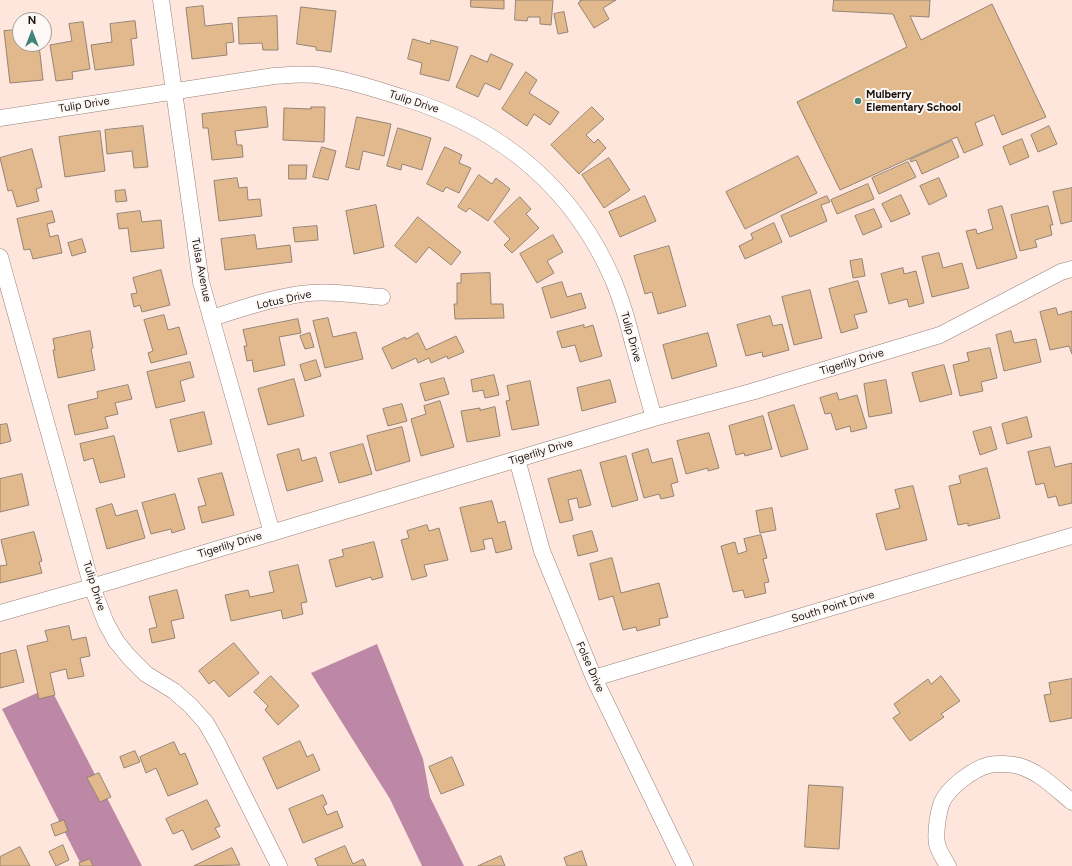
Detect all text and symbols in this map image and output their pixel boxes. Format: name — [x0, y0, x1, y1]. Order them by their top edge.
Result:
north arrow — [12, 12, 52, 52]
text: N — [28, 14, 36, 27]
street label: Tulip Drive — [388, 88, 440, 116]
place label: Mulberry Elementary School — [866, 88, 961, 114]
street label: Tulip Drive — [58, 94, 110, 116]
marker: Mulberry Elementary School — [853, 96, 863, 106]
street label: Tulsa Avenue — [188, 237, 214, 303]
street label: Lotus Drive — [255, 288, 313, 312]
street label: Tulip Drive — [618, 311, 644, 363]
street label: Tigerlily Drive — [818, 346, 886, 378]
street label: Tigerlily Drive — [507, 436, 575, 468]
street label: Tigerlily Drive — [196, 529, 264, 561]
street label: Tulip Drive — [80, 560, 108, 612]
street label: South Point Drive — [790, 588, 876, 626]
street label: Folse Drive — [573, 640, 607, 694]

